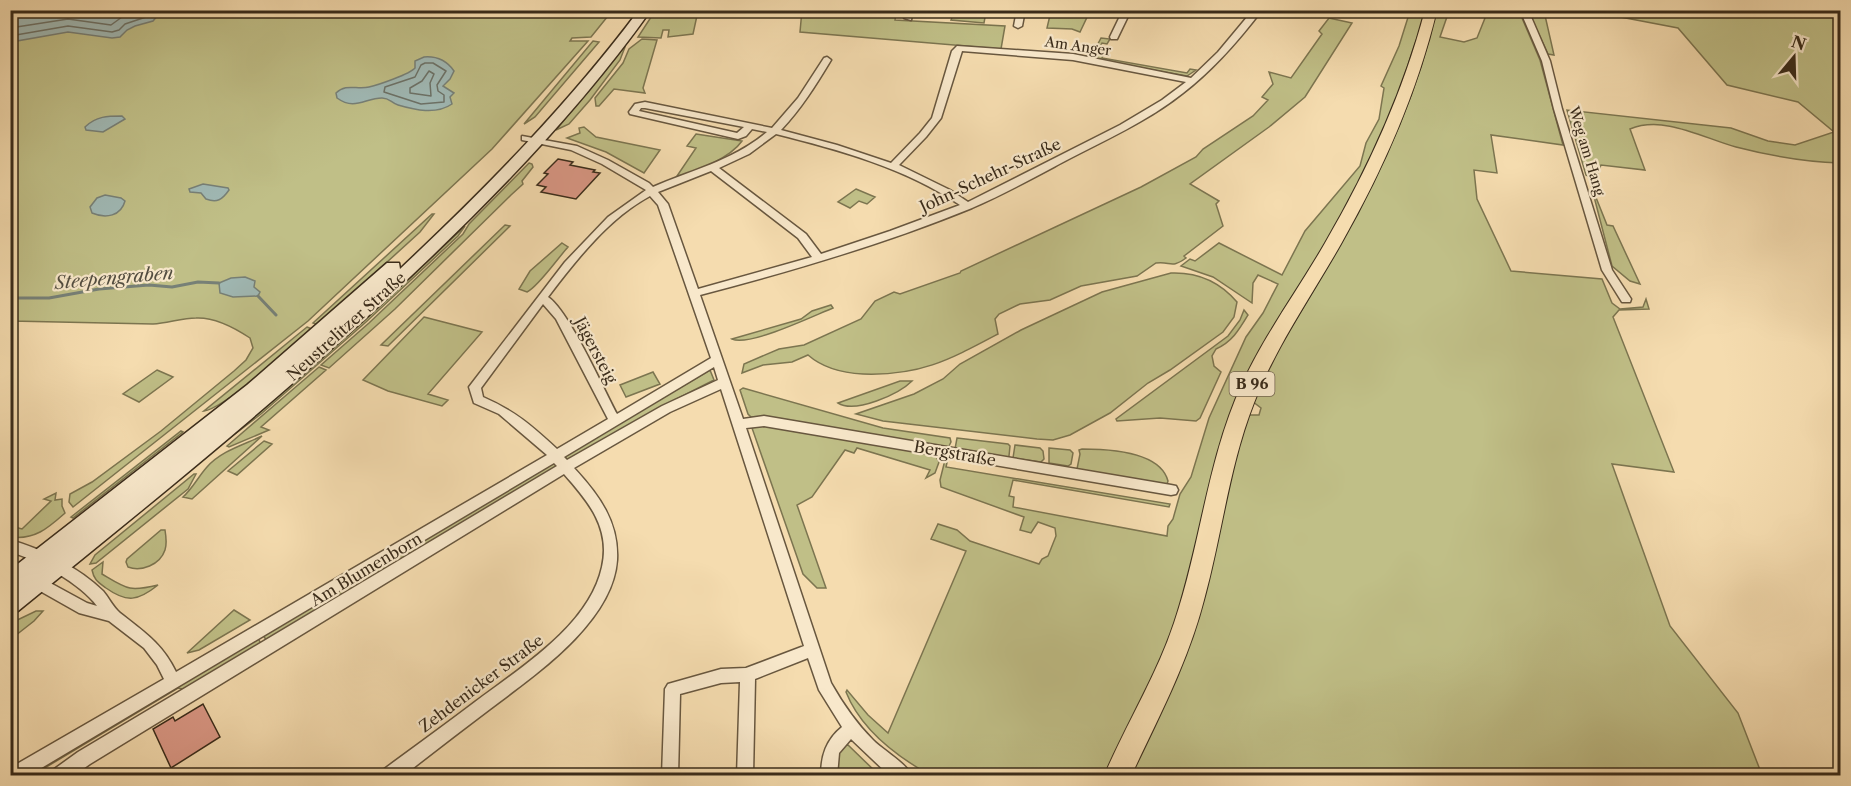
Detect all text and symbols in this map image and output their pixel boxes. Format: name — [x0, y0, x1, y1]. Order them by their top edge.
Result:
north arrow — [1764, 27, 1824, 87]
text: N — [1789, 31, 1809, 55]
street label: Am Anger — [1043, 32, 1112, 60]
street label: Weg am Hang — [1565, 103, 1609, 199]
street label: John-Schehr-Straße — [914, 134, 1064, 218]
water label: Steepengraben — [53, 262, 174, 294]
street label: Neustrelitzer Straße — [282, 267, 410, 385]
street label: Jägersteig — [569, 311, 622, 387]
road number: B 96 — [1230, 372, 1274, 396]
street label: Bergstraße — [912, 436, 998, 470]
street label: Am Blumenborn — [306, 528, 425, 611]
street label: Zehdenicker Straße — [415, 630, 547, 736]

